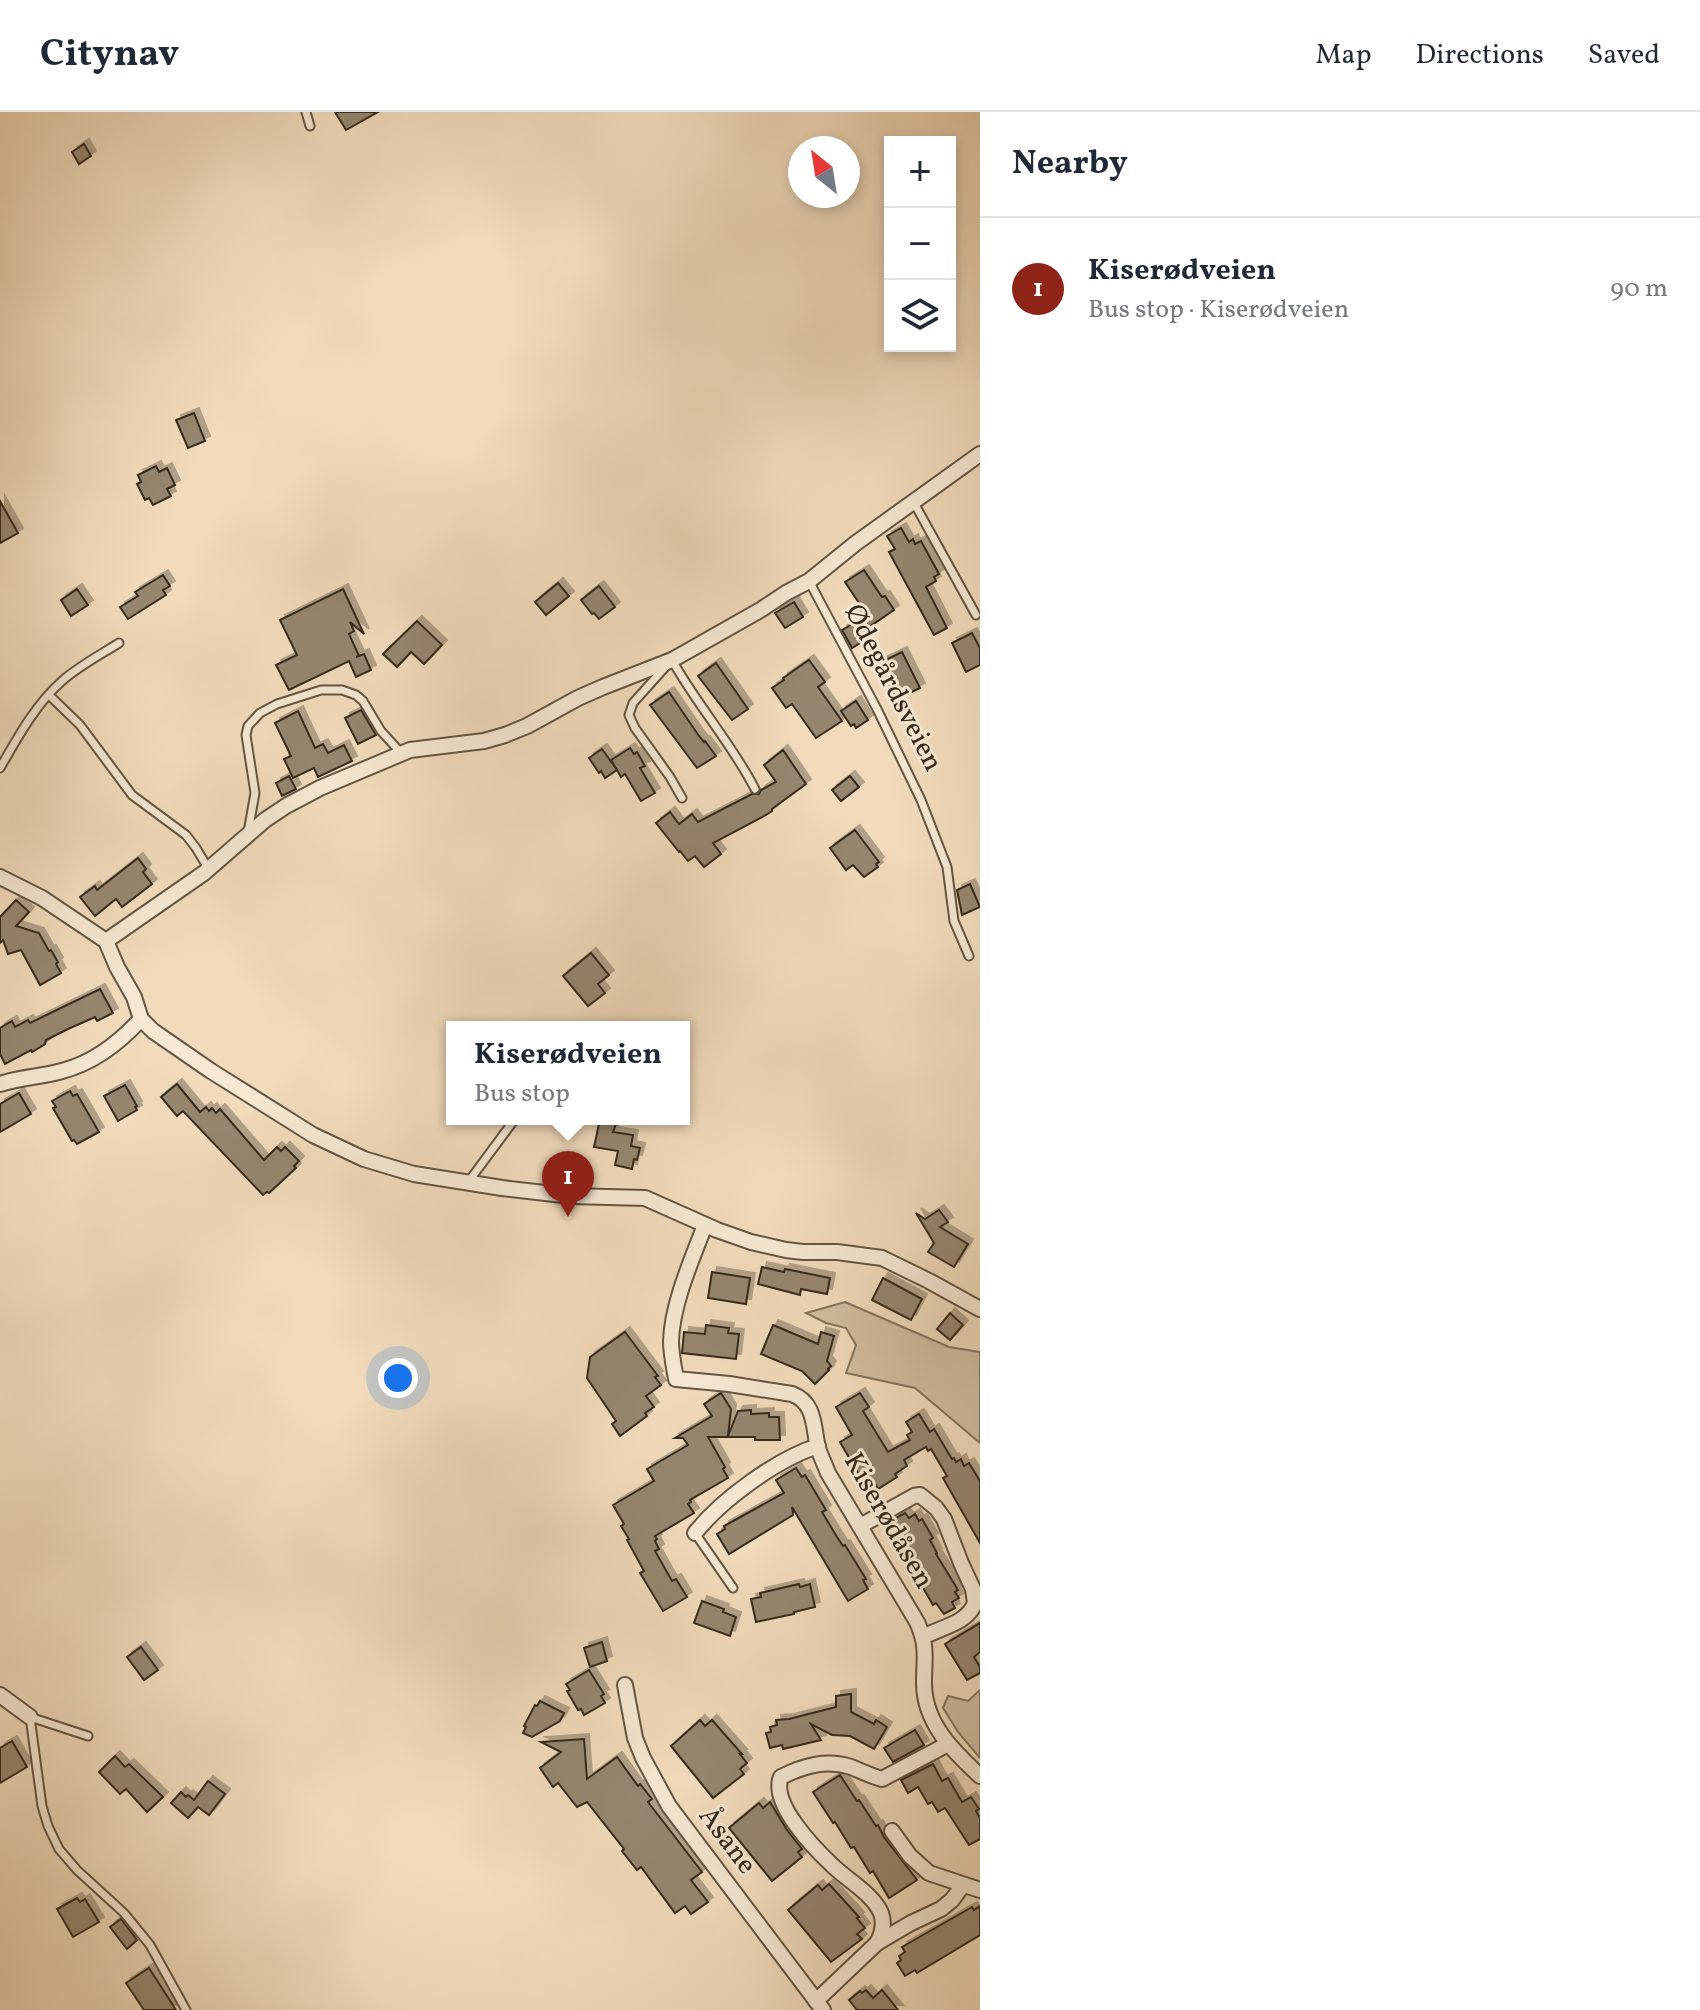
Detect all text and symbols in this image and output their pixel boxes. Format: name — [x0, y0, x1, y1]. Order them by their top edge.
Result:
text: Citynav — [40, 29, 179, 82]
text: Map — [1316, 36, 1372, 75]
text: Directions — [1416, 36, 1544, 75]
text: Saved — [1588, 36, 1660, 75]
north arrow — [788, 136, 860, 208]
map controls — [884, 136, 956, 352]
button: + — [884, 136, 956, 208]
text: Nearby — [1012, 141, 1128, 188]
button: − — [884, 208, 956, 280]
text: Kiserødveien — [1088, 250, 1276, 292]
text: 1 — [1033, 271, 1043, 307]
text: 90 m — [1610, 271, 1668, 307]
button: layers — [884, 280, 956, 352]
text: Bus stop · Kiserødveien — [1088, 292, 1349, 328]
street label: Ødegårdsveien — [834, 598, 952, 778]
popup — [446, 1021, 690, 1125]
text: Kiserødveien — [474, 1034, 662, 1076]
text: Bus stop — [474, 1076, 570, 1112]
pin: 1 — [542, 1151, 594, 1217]
your location — [378, 1358, 418, 1398]
street label: Kiserødåsen — [833, 1446, 943, 1596]
street label: Åsane — [689, 1799, 765, 1883]

